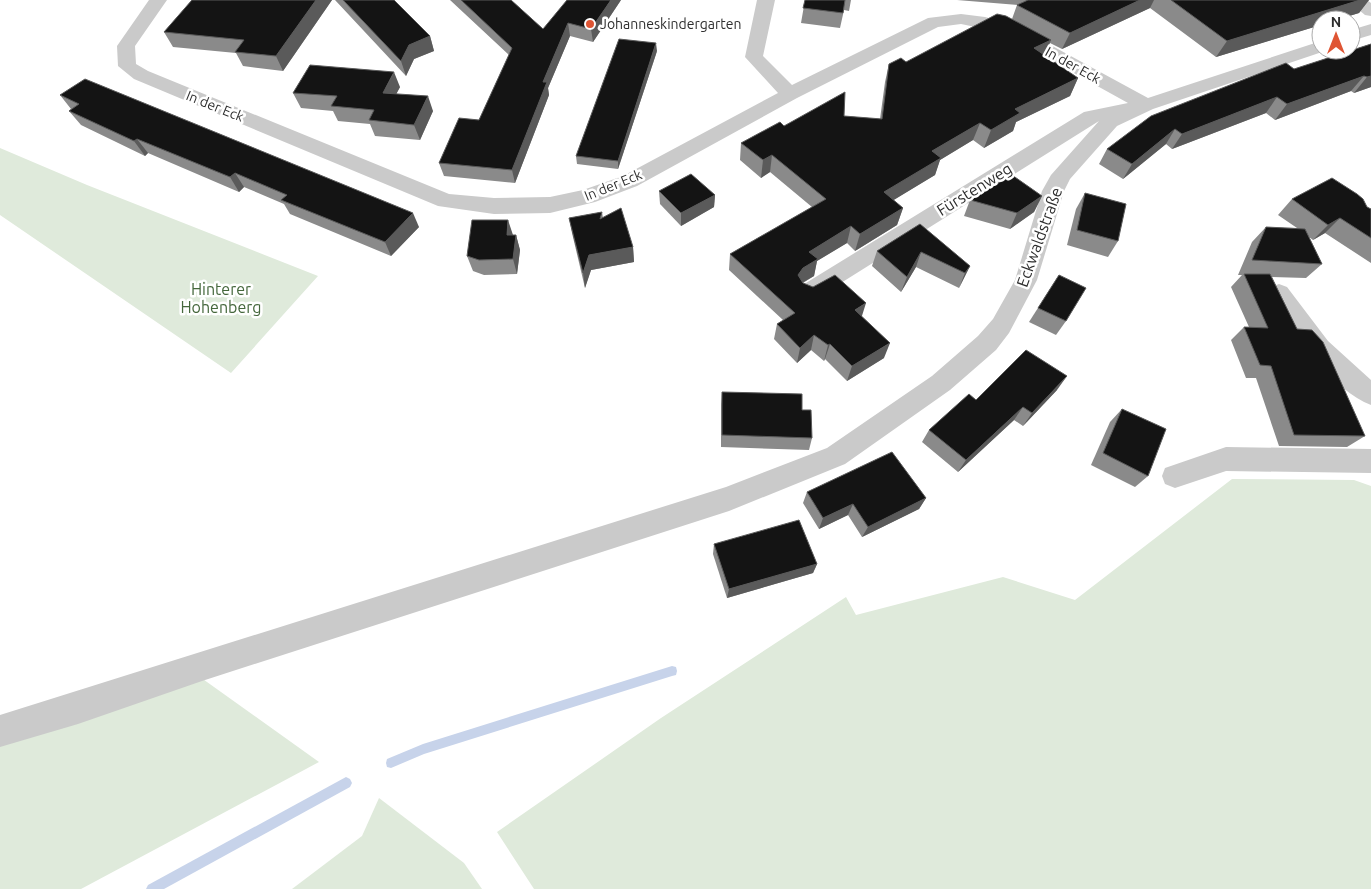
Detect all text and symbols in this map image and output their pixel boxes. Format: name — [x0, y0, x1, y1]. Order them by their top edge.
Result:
north arrow — [1311, 10, 1361, 60]
text: N — [1331, 14, 1341, 30]
place label: Johanneskindergarten — [600, 16, 741, 32]
marker: Johanneskindergarten — [584, 18, 596, 30]
street label: In der Eck — [1043, 43, 1103, 87]
street label: In der Eck — [184, 87, 246, 125]
street label: Fürstenweg — [933, 159, 1015, 219]
street label: In der Eck — [582, 166, 644, 204]
street label: Eckwaldstraße — [1013, 185, 1065, 289]
park label: Hinterer Hohenberg — [180, 280, 262, 316]

